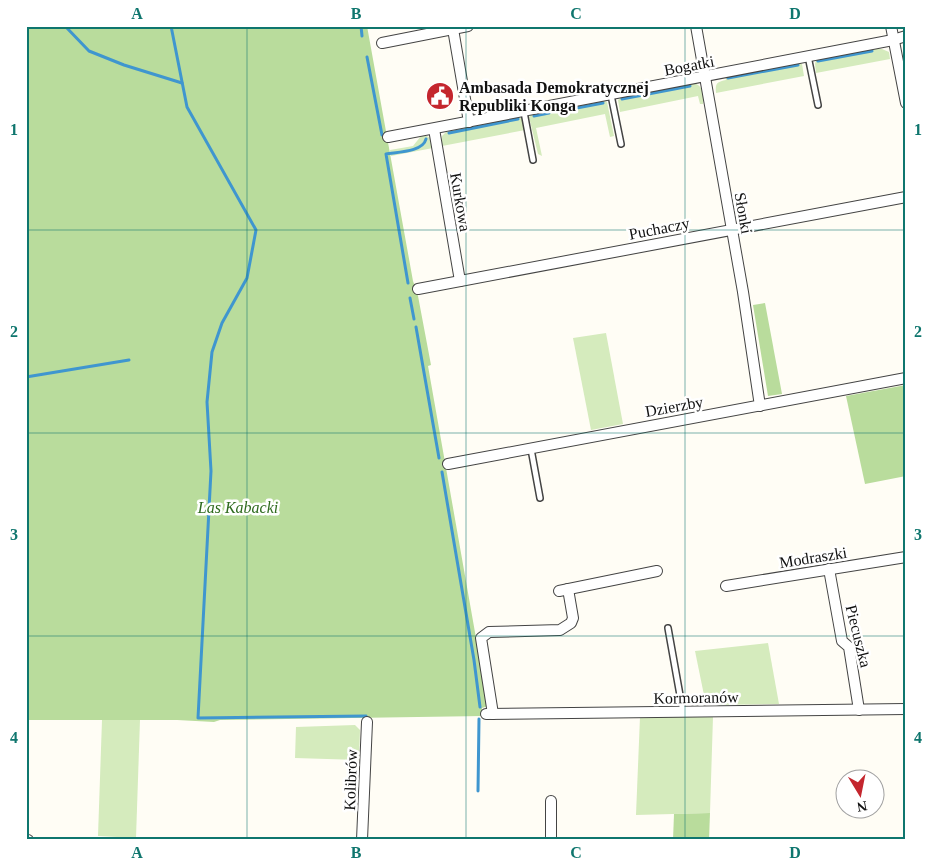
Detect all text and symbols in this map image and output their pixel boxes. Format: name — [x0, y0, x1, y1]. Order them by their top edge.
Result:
text: A — [131, 5, 143, 22]
text: B — [351, 5, 362, 22]
text: C — [570, 5, 582, 22]
text: D — [789, 5, 801, 22]
street label: Bogatki — [663, 52, 716, 80]
place label: Ambasada Demokratycznej Republiki Konga — [459, 79, 649, 115]
public building icon: Ambasada Demokratycznej Republiki Konga — [425, 81, 455, 111]
text: 1 — [10, 121, 18, 138]
text: 1 — [914, 121, 922, 138]
street label: Kurkowa — [447, 171, 474, 233]
street label: Słonki — [732, 191, 756, 236]
street label: Puchaczy — [627, 214, 691, 244]
text: 2 — [10, 323, 18, 340]
text: 2 — [914, 323, 922, 340]
street label: Dzierzby — [644, 393, 705, 421]
park label: Las Kabacki — [197, 499, 278, 516]
text: 3 — [10, 526, 18, 543]
text: 3 — [914, 526, 922, 543]
street label: Modraszki — [778, 544, 849, 571]
street label: Piecuszka — [843, 603, 875, 669]
street label: Kormoranów — [653, 688, 739, 707]
text: 4 — [10, 729, 18, 746]
text: 4 — [914, 729, 922, 746]
street label: Kolibrów — [341, 749, 360, 811]
north arrow — [834, 768, 884, 818]
text: N — [856, 798, 868, 815]
text: A — [131, 844, 143, 861]
text: B — [351, 844, 362, 861]
text: C — [570, 844, 582, 861]
text: D — [789, 844, 801, 861]

